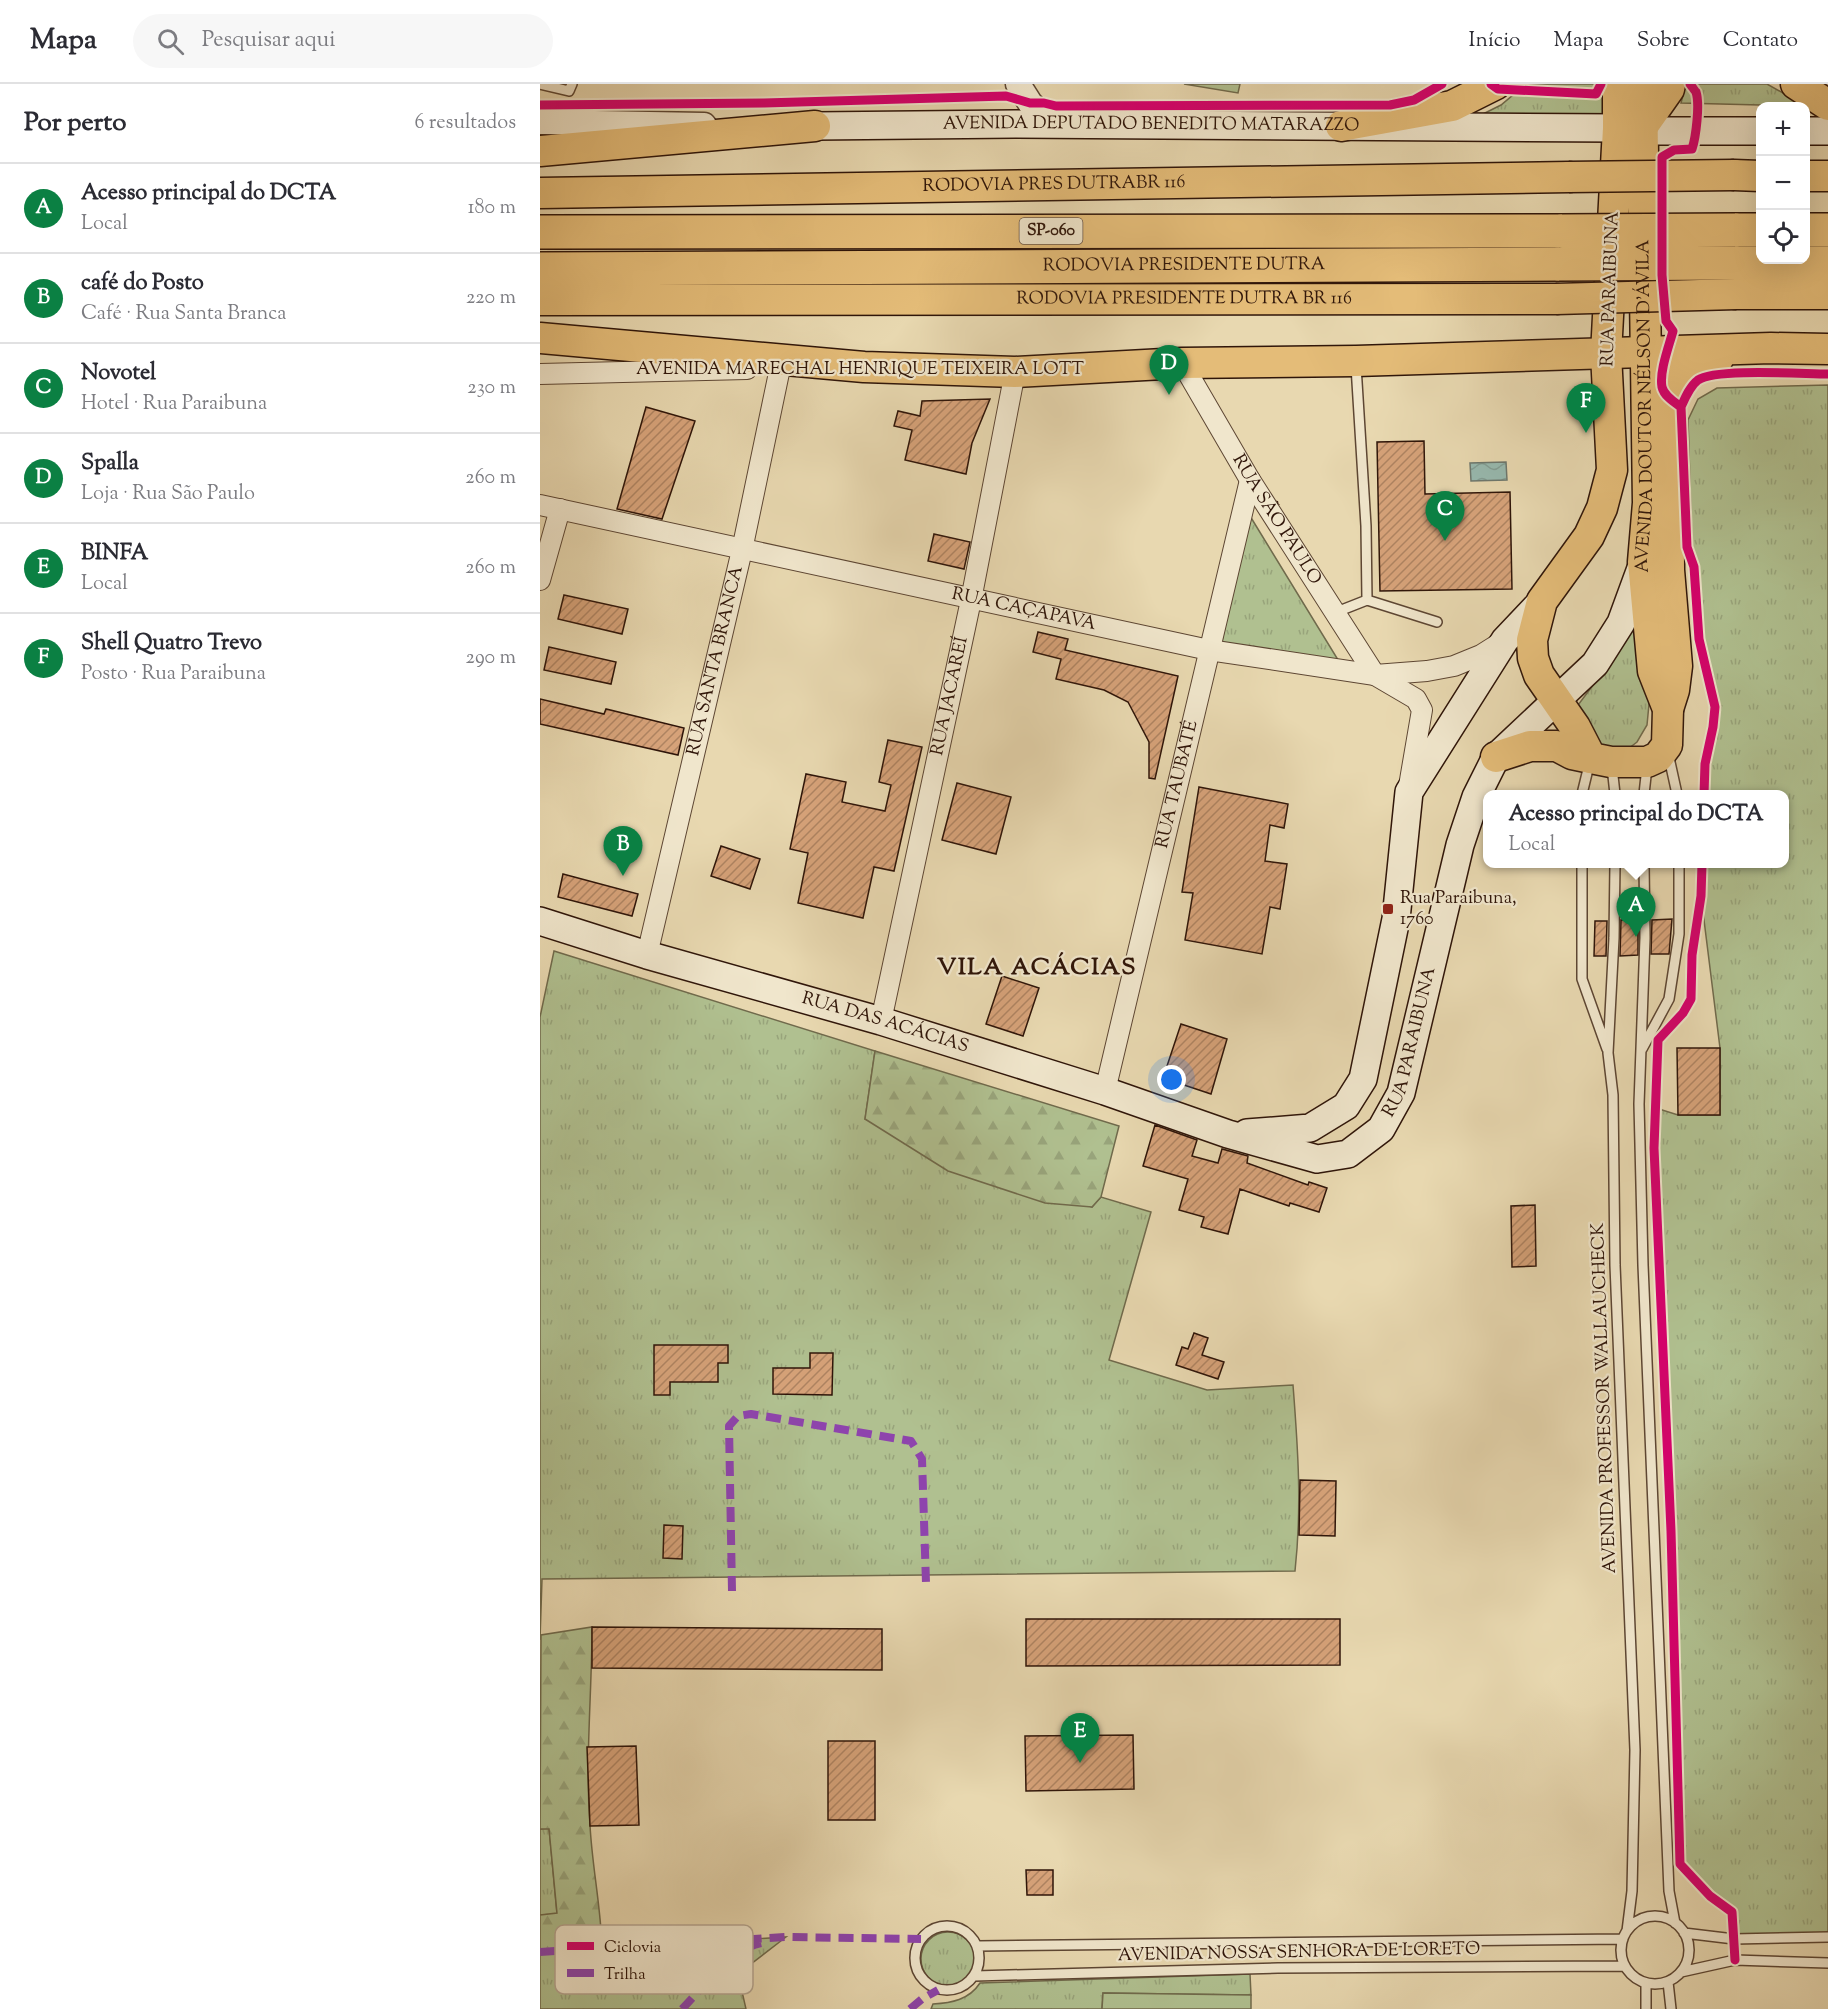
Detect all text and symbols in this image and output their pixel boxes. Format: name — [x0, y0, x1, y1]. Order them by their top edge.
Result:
search box — [133, 14, 553, 68]
text: Mapa — [30, 21, 97, 61]
icon: search — [154, 25, 187, 58]
text: Pesquisar aqui — [202, 25, 335, 57]
text: Início — [1469, 26, 1521, 56]
text: Mapa — [1554, 26, 1604, 56]
text: Sobre — [1637, 26, 1690, 56]
text: Contato — [1723, 26, 1798, 56]
map controls — [1756, 102, 1810, 264]
button: + — [1756, 102, 1810, 156]
text: Por perto — [24, 105, 126, 142]
text: 6 resultados — [415, 109, 516, 138]
street label: AVENIDA DEPUTADO BENEDITO MATARAZZO — [942, 111, 1359, 139]
button: − — [1756, 156, 1810, 210]
street label: RODOVIA PRES DUTRABR 116 — [922, 170, 1186, 200]
text: Acesso principal do DCTA — [81, 178, 336, 210]
text: A — [35, 194, 52, 223]
text: 180 m — [468, 194, 516, 223]
text: Local — [81, 210, 128, 239]
button: locate — [1756, 210, 1810, 264]
street label: RUA PARAIBUNA — [1595, 211, 1627, 367]
road number: SP-060 — [1020, 218, 1082, 244]
street label: AVENIDA DOUTOR NÉLSON D'ÁVILA — [1630, 239, 1661, 574]
street label: RODOVIA PRESIDENTE DUTRA — [1043, 252, 1326, 280]
text: café do Posto — [81, 268, 204, 300]
text: B — [37, 284, 50, 313]
text: 220 m — [466, 284, 516, 313]
street label: RODOVIA PRESIDENTE DUTRA BR 116 — [1016, 286, 1352, 313]
text: Café · Rua Santa Branca — [81, 300, 287, 329]
pin: D — [1150, 346, 1188, 395]
street label: AVENIDA MARECHAL HENRIQUE TEIXEIRA LOTT — [636, 357, 1084, 383]
text: Novotel — [81, 358, 156, 390]
text: C — [35, 374, 52, 403]
text: 230 m — [467, 374, 516, 403]
pin: F — [1566, 384, 1606, 433]
text: Hotel · Rua Paraibuna — [81, 390, 267, 419]
text: Spalla — [81, 448, 139, 480]
street label: RUA SÃO PAULO — [1225, 450, 1327, 590]
text: D — [36, 464, 51, 493]
text: 260 m — [465, 464, 516, 493]
text: Loja · Rua São Paulo — [81, 480, 255, 509]
pin: C — [1426, 492, 1464, 541]
text: BINFA — [81, 538, 148, 570]
text: E — [37, 554, 50, 583]
text: 260 m — [465, 554, 516, 583]
street label: RUA SANTA BRANCA — [681, 563, 751, 759]
text: Local — [81, 570, 128, 599]
street label: RUA CAÇAPAVA — [949, 582, 1099, 638]
text: Shell Quatro Trevo — [81, 628, 262, 660]
street label: RUA JACAREÍ — [925, 634, 976, 758]
text: F — [38, 644, 49, 673]
text: 290 m — [466, 644, 516, 673]
text: Posto · Rua Paraibuna — [81, 660, 266, 689]
street label: RUA TAUBATÉ — [1150, 718, 1206, 851]
popup — [1483, 790, 1789, 868]
text: Acesso principal do DCTA — [1508, 799, 1764, 831]
pin: B — [604, 826, 643, 876]
text: Local — [1508, 831, 1555, 860]
place label: Rua Paraibuna, 1760 — [1400, 886, 1516, 933]
pin: A — [1616, 888, 1656, 937]
marker: Rua Paraibuna, 1760 — [1381, 902, 1395, 916]
district label: VILA ACÁCIAS — [937, 951, 1137, 985]
street label: RUA PARAIBUNA — [1377, 964, 1444, 1122]
street label: RUA DAS ACÁCIAS — [799, 986, 972, 1061]
your location — [1157, 1065, 1186, 1094]
street label: AVENIDA PROFESSOR WALLAUCHECK — [1586, 1222, 1624, 1574]
pin: E — [1060, 1714, 1100, 1763]
legend — [555, 1925, 753, 1994]
text: Ciclovia — [604, 1937, 662, 1960]
street label: AVENIDA NOSSA SENHORA DE LORETO — [1118, 1937, 1480, 1969]
text: Trilha — [604, 1964, 646, 1987]

